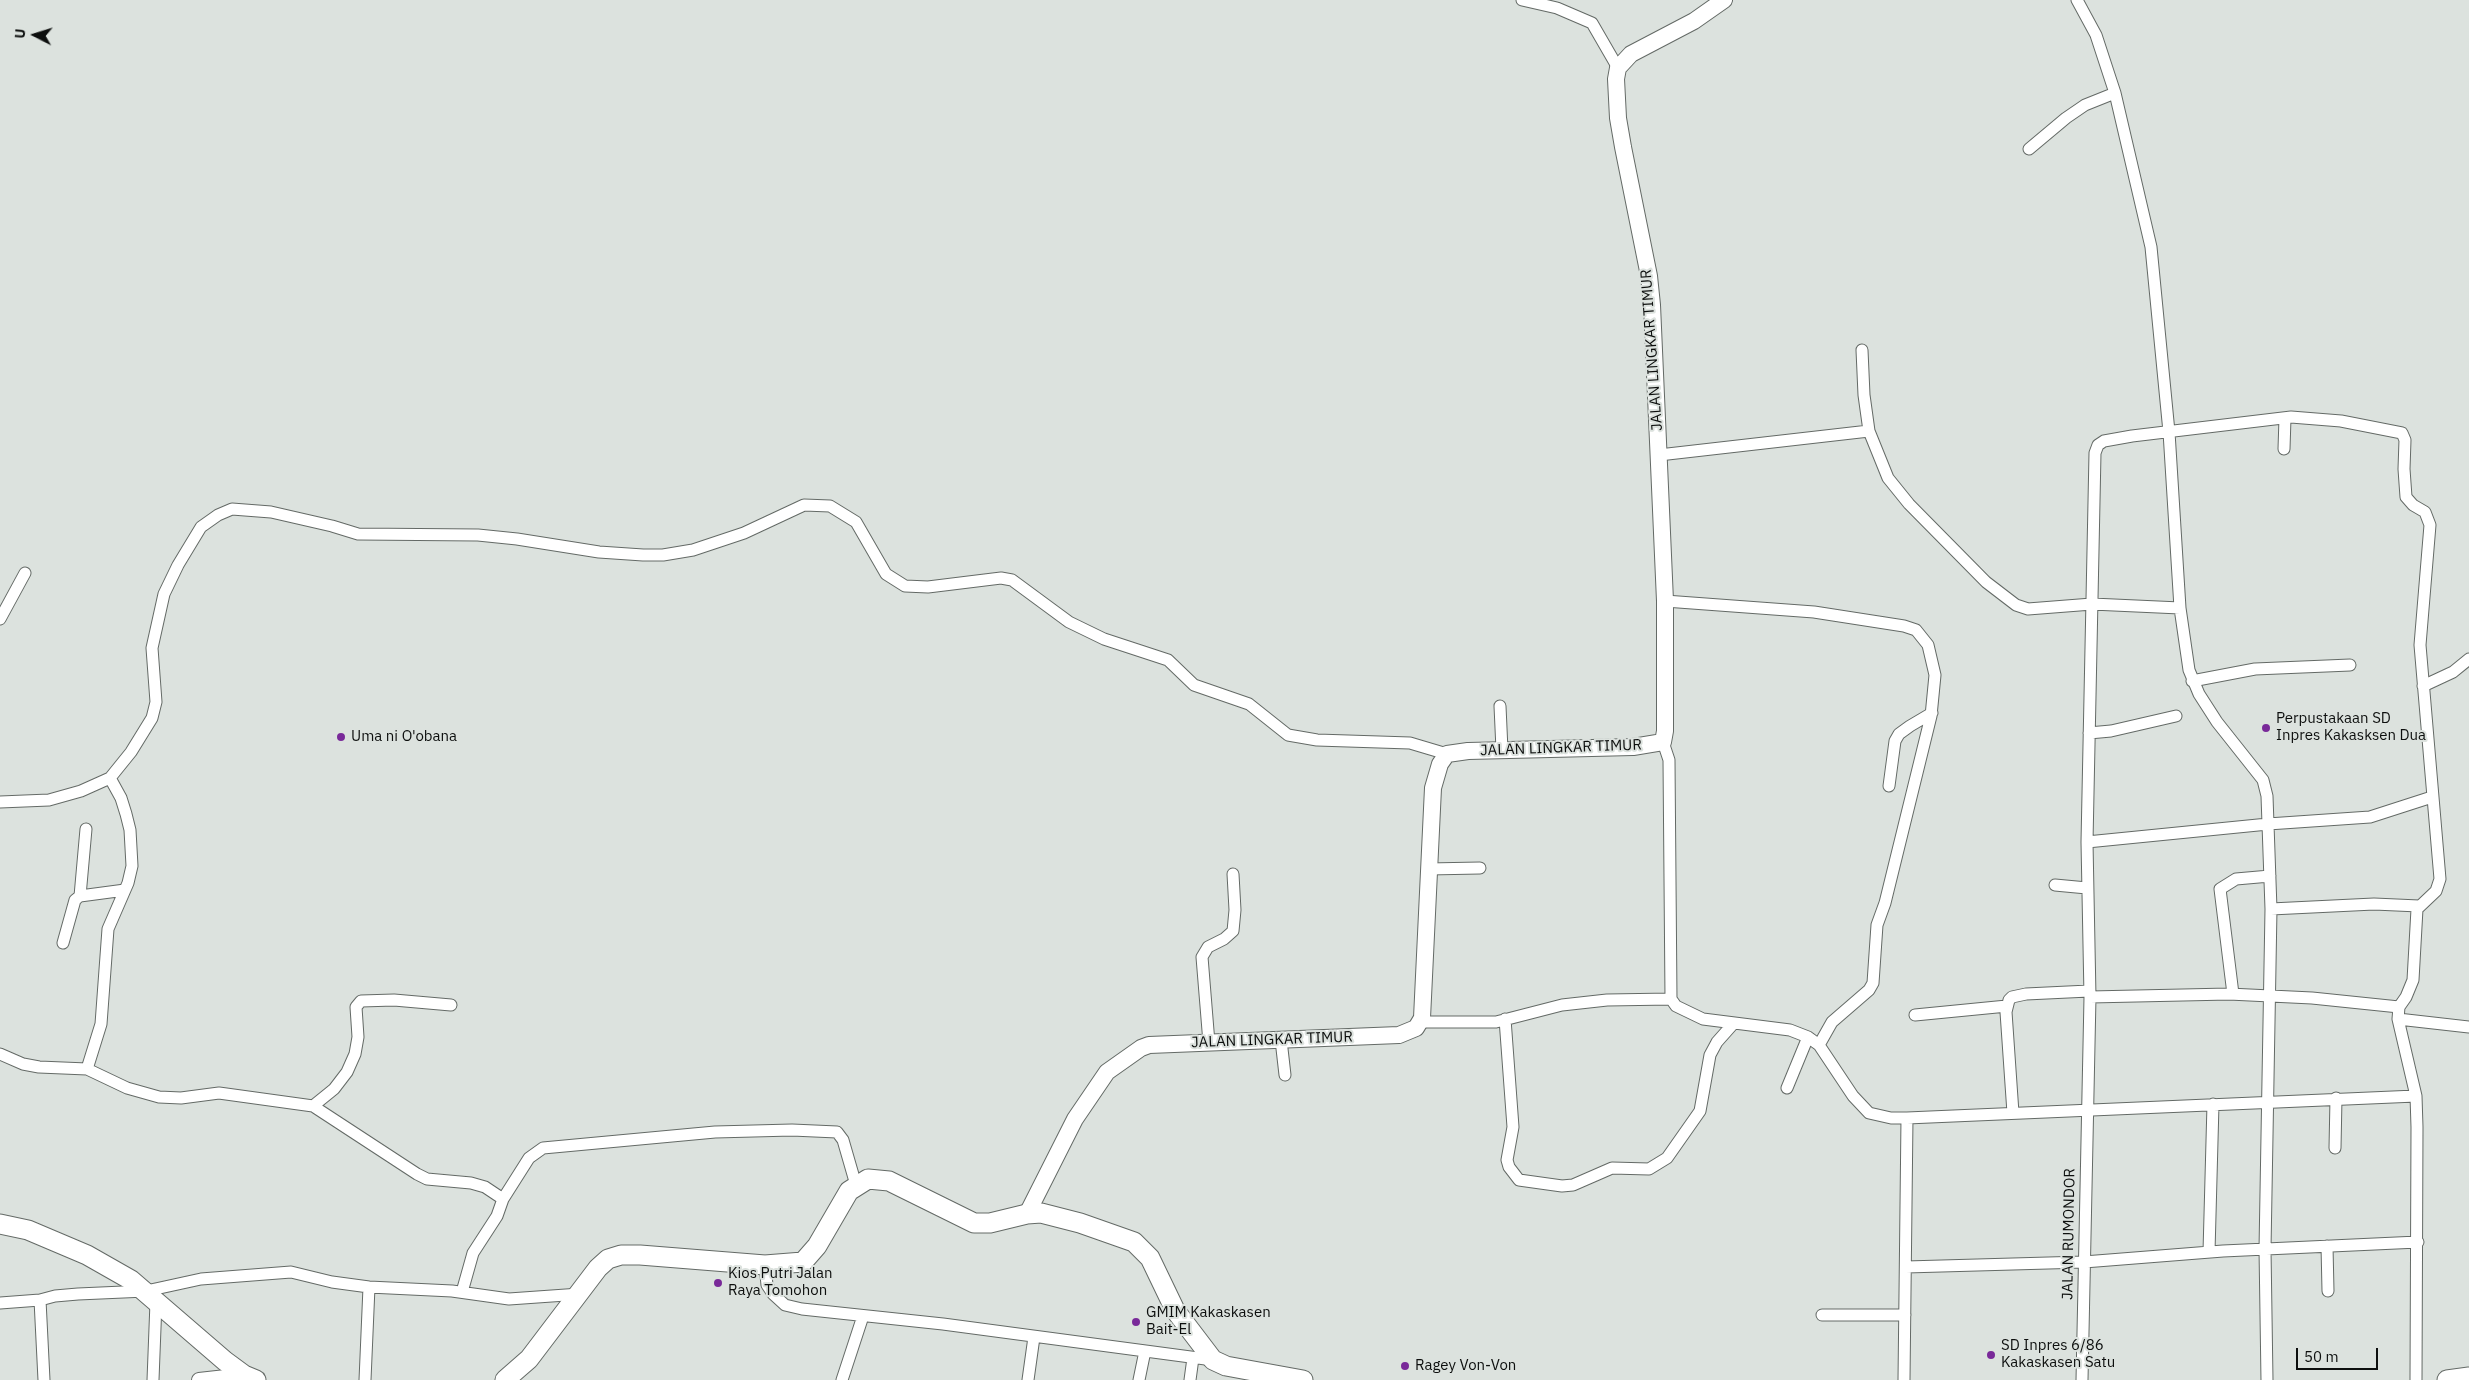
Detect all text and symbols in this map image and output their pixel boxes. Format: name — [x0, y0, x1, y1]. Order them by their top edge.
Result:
north arrow — [10, 10, 60, 60]
text: U — [11, 28, 29, 39]
street label: JALAN LINGKAR TIMUR — [1637, 269, 1667, 431]
place label: Perpustakaan SD Inpres Kakasksen Dua — [2276, 710, 2426, 745]
marker: Perpustakaan SD Inpres Kakasksen Dua — [2260, 722, 2272, 734]
place label: Uma ni O'obana — [351, 728, 457, 746]
marker: Uma ni O'obana — [335, 731, 347, 743]
street label: JALAN LINGKAR TIMUR — [1480, 736, 1642, 760]
street label: JALAN LINGKAR TIMUR — [1191, 1028, 1353, 1052]
street label: JALAN RUMONDOR — [2059, 1168, 2079, 1300]
place label: Kios Putri Jalan Raya Tomohon — [728, 1265, 832, 1300]
marker: Kios Putri Jalan Raya Tomohon — [712, 1277, 724, 1289]
place label: GMIM Kakaskasen Bait-El — [1146, 1304, 1271, 1339]
marker: GMIM Kakaskasen Bait-El — [1130, 1316, 1142, 1328]
place label: SD Inpres 6/86 Kakaskasen Satu — [2001, 1337, 2115, 1372]
scale bar — [2299, 1338, 2382, 1370]
text: 50 m — [2304, 1347, 2339, 1366]
marker: SD Inpres 6/86 Kakaskasen Satu — [1985, 1349, 1997, 1361]
place label: Ragey Von-Von — [1415, 1357, 1516, 1375]
marker: Ragey Von-Von — [1399, 1360, 1411, 1372]

